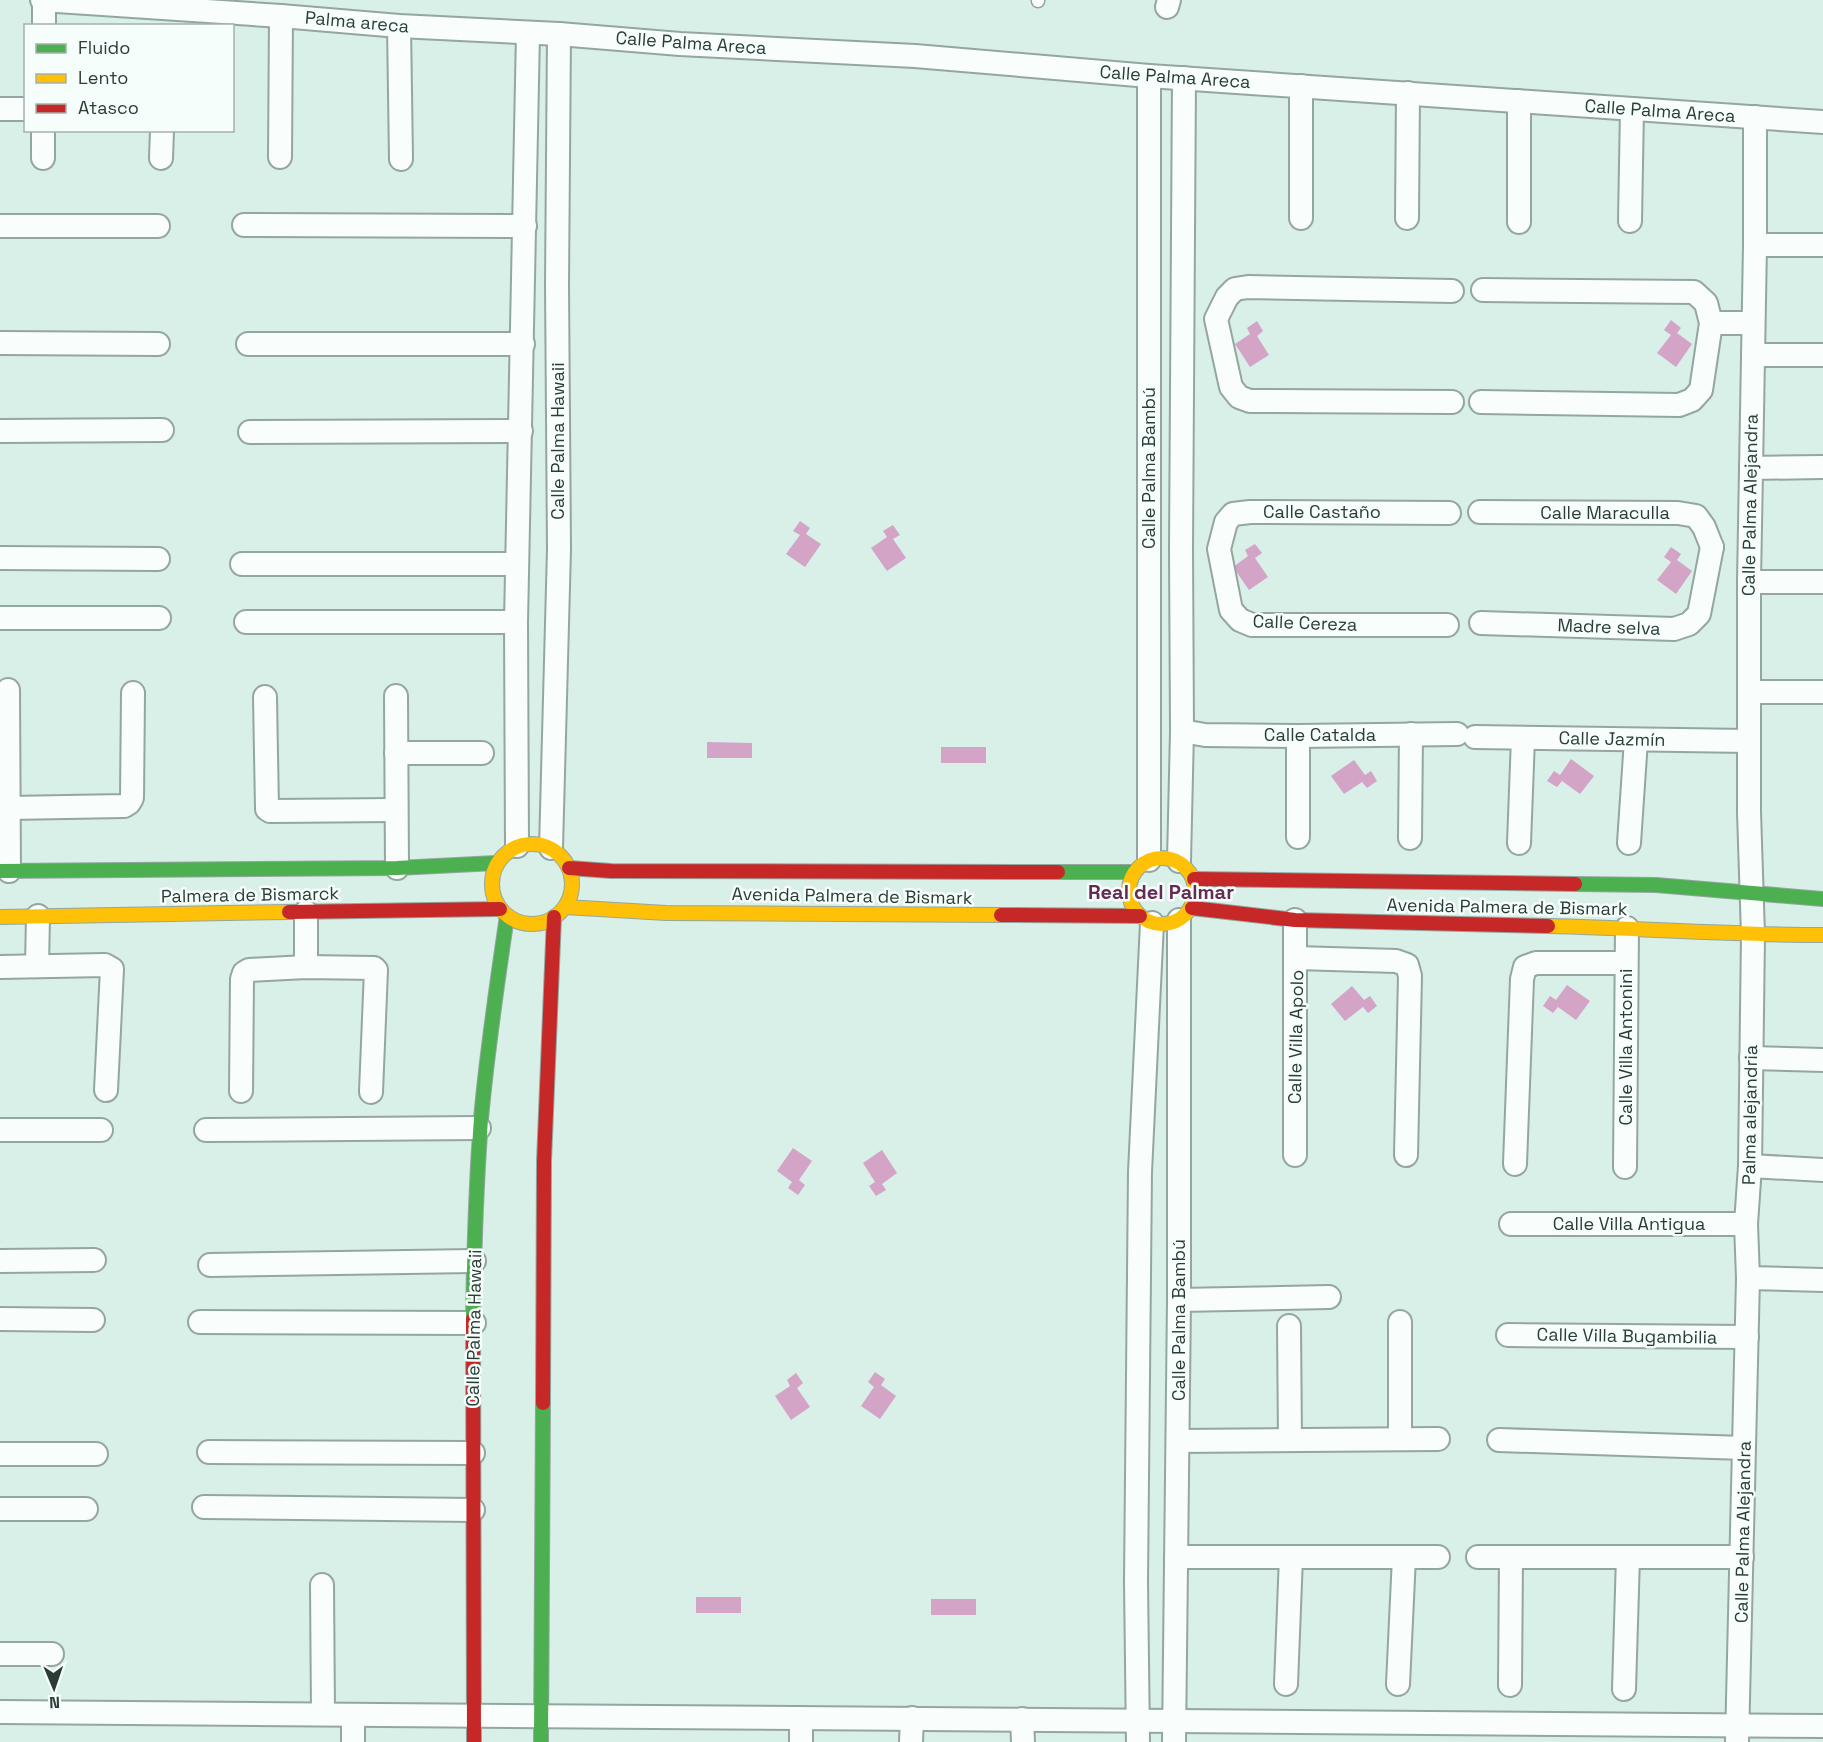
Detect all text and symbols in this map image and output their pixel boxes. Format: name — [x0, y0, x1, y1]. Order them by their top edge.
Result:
street label: Palma areca — [304, 5, 410, 38]
legend — [24, 24, 234, 132]
street label: Calle Palma Areca — [615, 26, 767, 59]
text: Fluido — [78, 36, 130, 59]
street label: Calle Palma Areca — [1099, 60, 1251, 93]
text: Lento — [78, 66, 128, 89]
street label: Calle Palma Areca — [1584, 94, 1736, 127]
text: Atasco — [78, 96, 139, 119]
street label: Calle Palma Hawaii — [546, 362, 569, 520]
street label: Calle Palma Bambú — [1137, 387, 1160, 549]
street label: Calle Palma Alejandra — [1736, 414, 1763, 596]
street label: Calle Castaño — [1263, 500, 1381, 523]
street label: Calle Maraculla — [1540, 501, 1670, 524]
street label: Calle Cereza — [1252, 609, 1358, 636]
street label: Madre selva — [1557, 613, 1661, 640]
street label: Calle Catalda — [1264, 723, 1376, 746]
street label: Calle Jazmín — [1558, 726, 1666, 751]
district label: Real del Palmar — [1088, 879, 1234, 905]
street label: Palmera de Bismarck — [161, 881, 340, 908]
street label: Avenida Palmera de Bismark — [731, 882, 973, 909]
street label: Avenida Palmera de Bismark — [1386, 893, 1628, 920]
street label: Calle Villa Antonini — [1614, 969, 1637, 1125]
street label: Calle Villa Apolo — [1283, 970, 1308, 1104]
street label: Palma alejandria — [1737, 1045, 1762, 1185]
street label: Calle Villa Antigua — [1553, 1212, 1705, 1235]
street label: Calle Palma Bambú — [1167, 1239, 1190, 1401]
street label: Calle Palma Hawaii — [461, 1249, 486, 1407]
street label: Calle Villa Bugambilia — [1537, 1322, 1717, 1349]
street label: Calle Palma Alejandra — [1729, 1441, 1756, 1623]
north arrow — [24, 1658, 84, 1718]
text: N — [49, 1692, 60, 1713]

